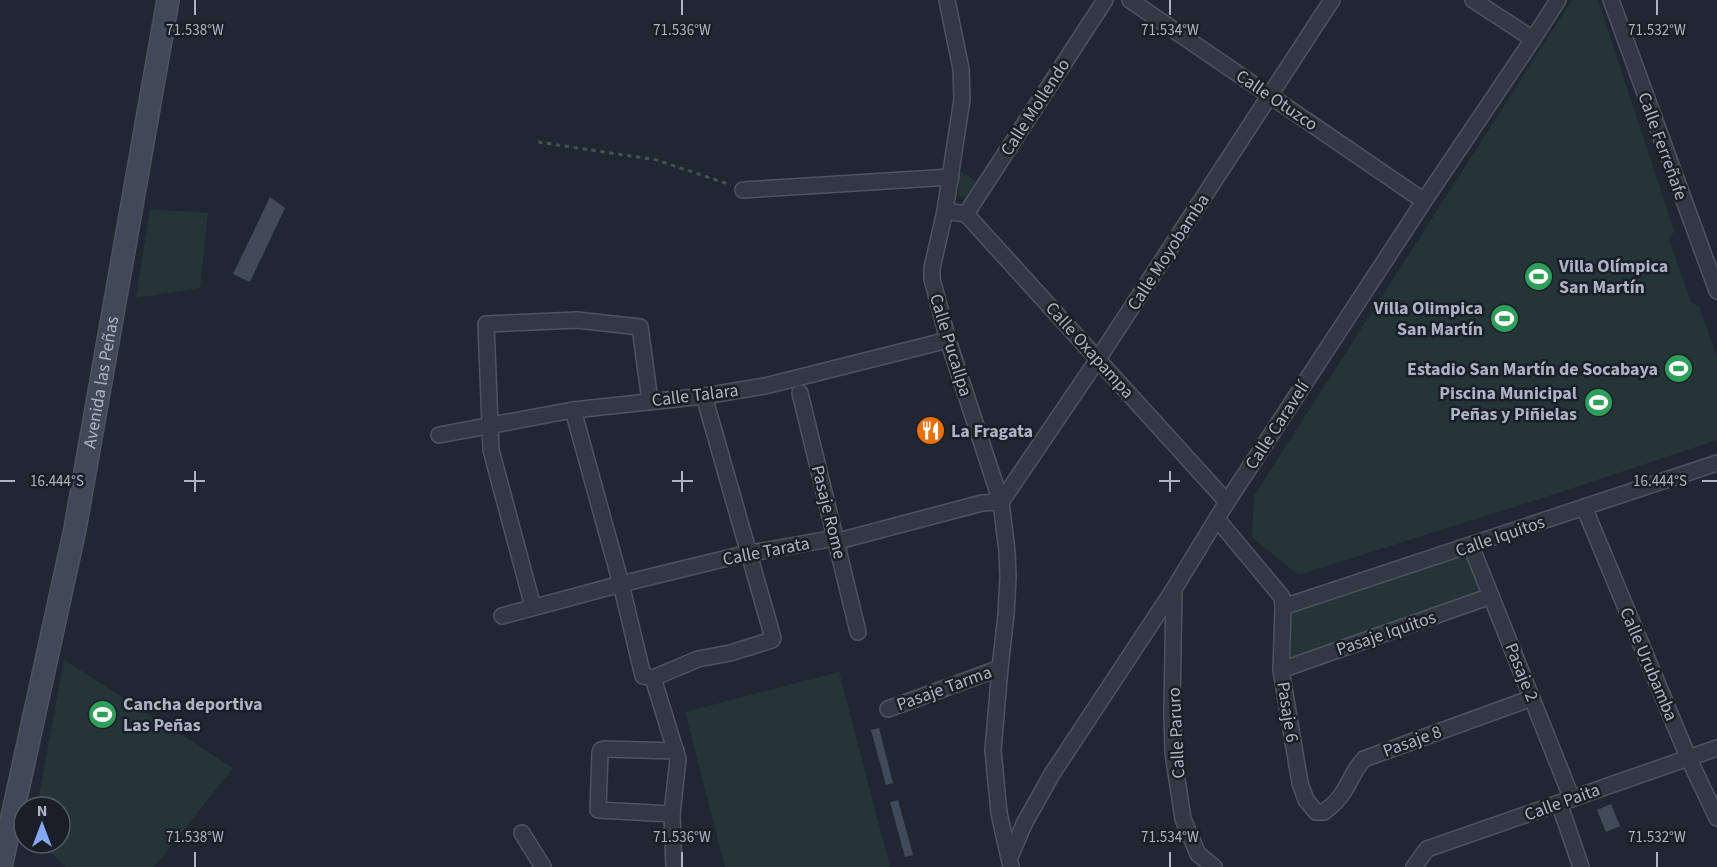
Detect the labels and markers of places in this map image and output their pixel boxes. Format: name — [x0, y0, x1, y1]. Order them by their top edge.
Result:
place label: Villa Olímpica San Martín — [1558, 254, 1668, 300]
sports icon: Villa Olímpica San Martín — [1522, 260, 1554, 292]
place label: Villa Olimpica San Martín — [1373, 296, 1483, 342]
sports icon: Villa Olimpica San Martín — [1488, 302, 1520, 334]
sports icon: Estadio San Martín de Socabaya — [1663, 353, 1695, 385]
place label: Estadio San Martín de Socabaya — [1407, 357, 1658, 382]
place label: Piscina Municipal Peñas y Piñielas — [1439, 381, 1577, 427]
sports icon: Piscina Municipal Peñas y Piñielas — [1582, 387, 1614, 419]
restaurant icon: La Fragata — [914, 415, 946, 447]
place label: La Fragata — [951, 419, 1033, 444]
place label: Cancha deportiva Las Peñas — [123, 692, 263, 738]
sports icon: Cancha deportiva Las Peñas — [86, 698, 118, 730]

